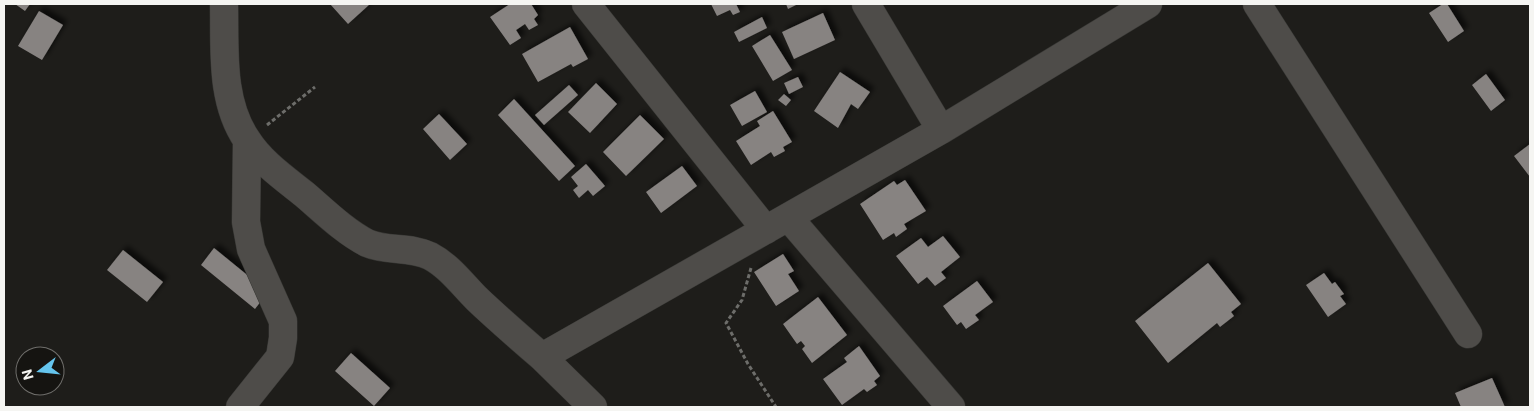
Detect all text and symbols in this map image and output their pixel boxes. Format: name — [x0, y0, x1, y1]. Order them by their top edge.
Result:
north arrow — [15, 346, 65, 396]
text: N — [18, 368, 37, 382]

